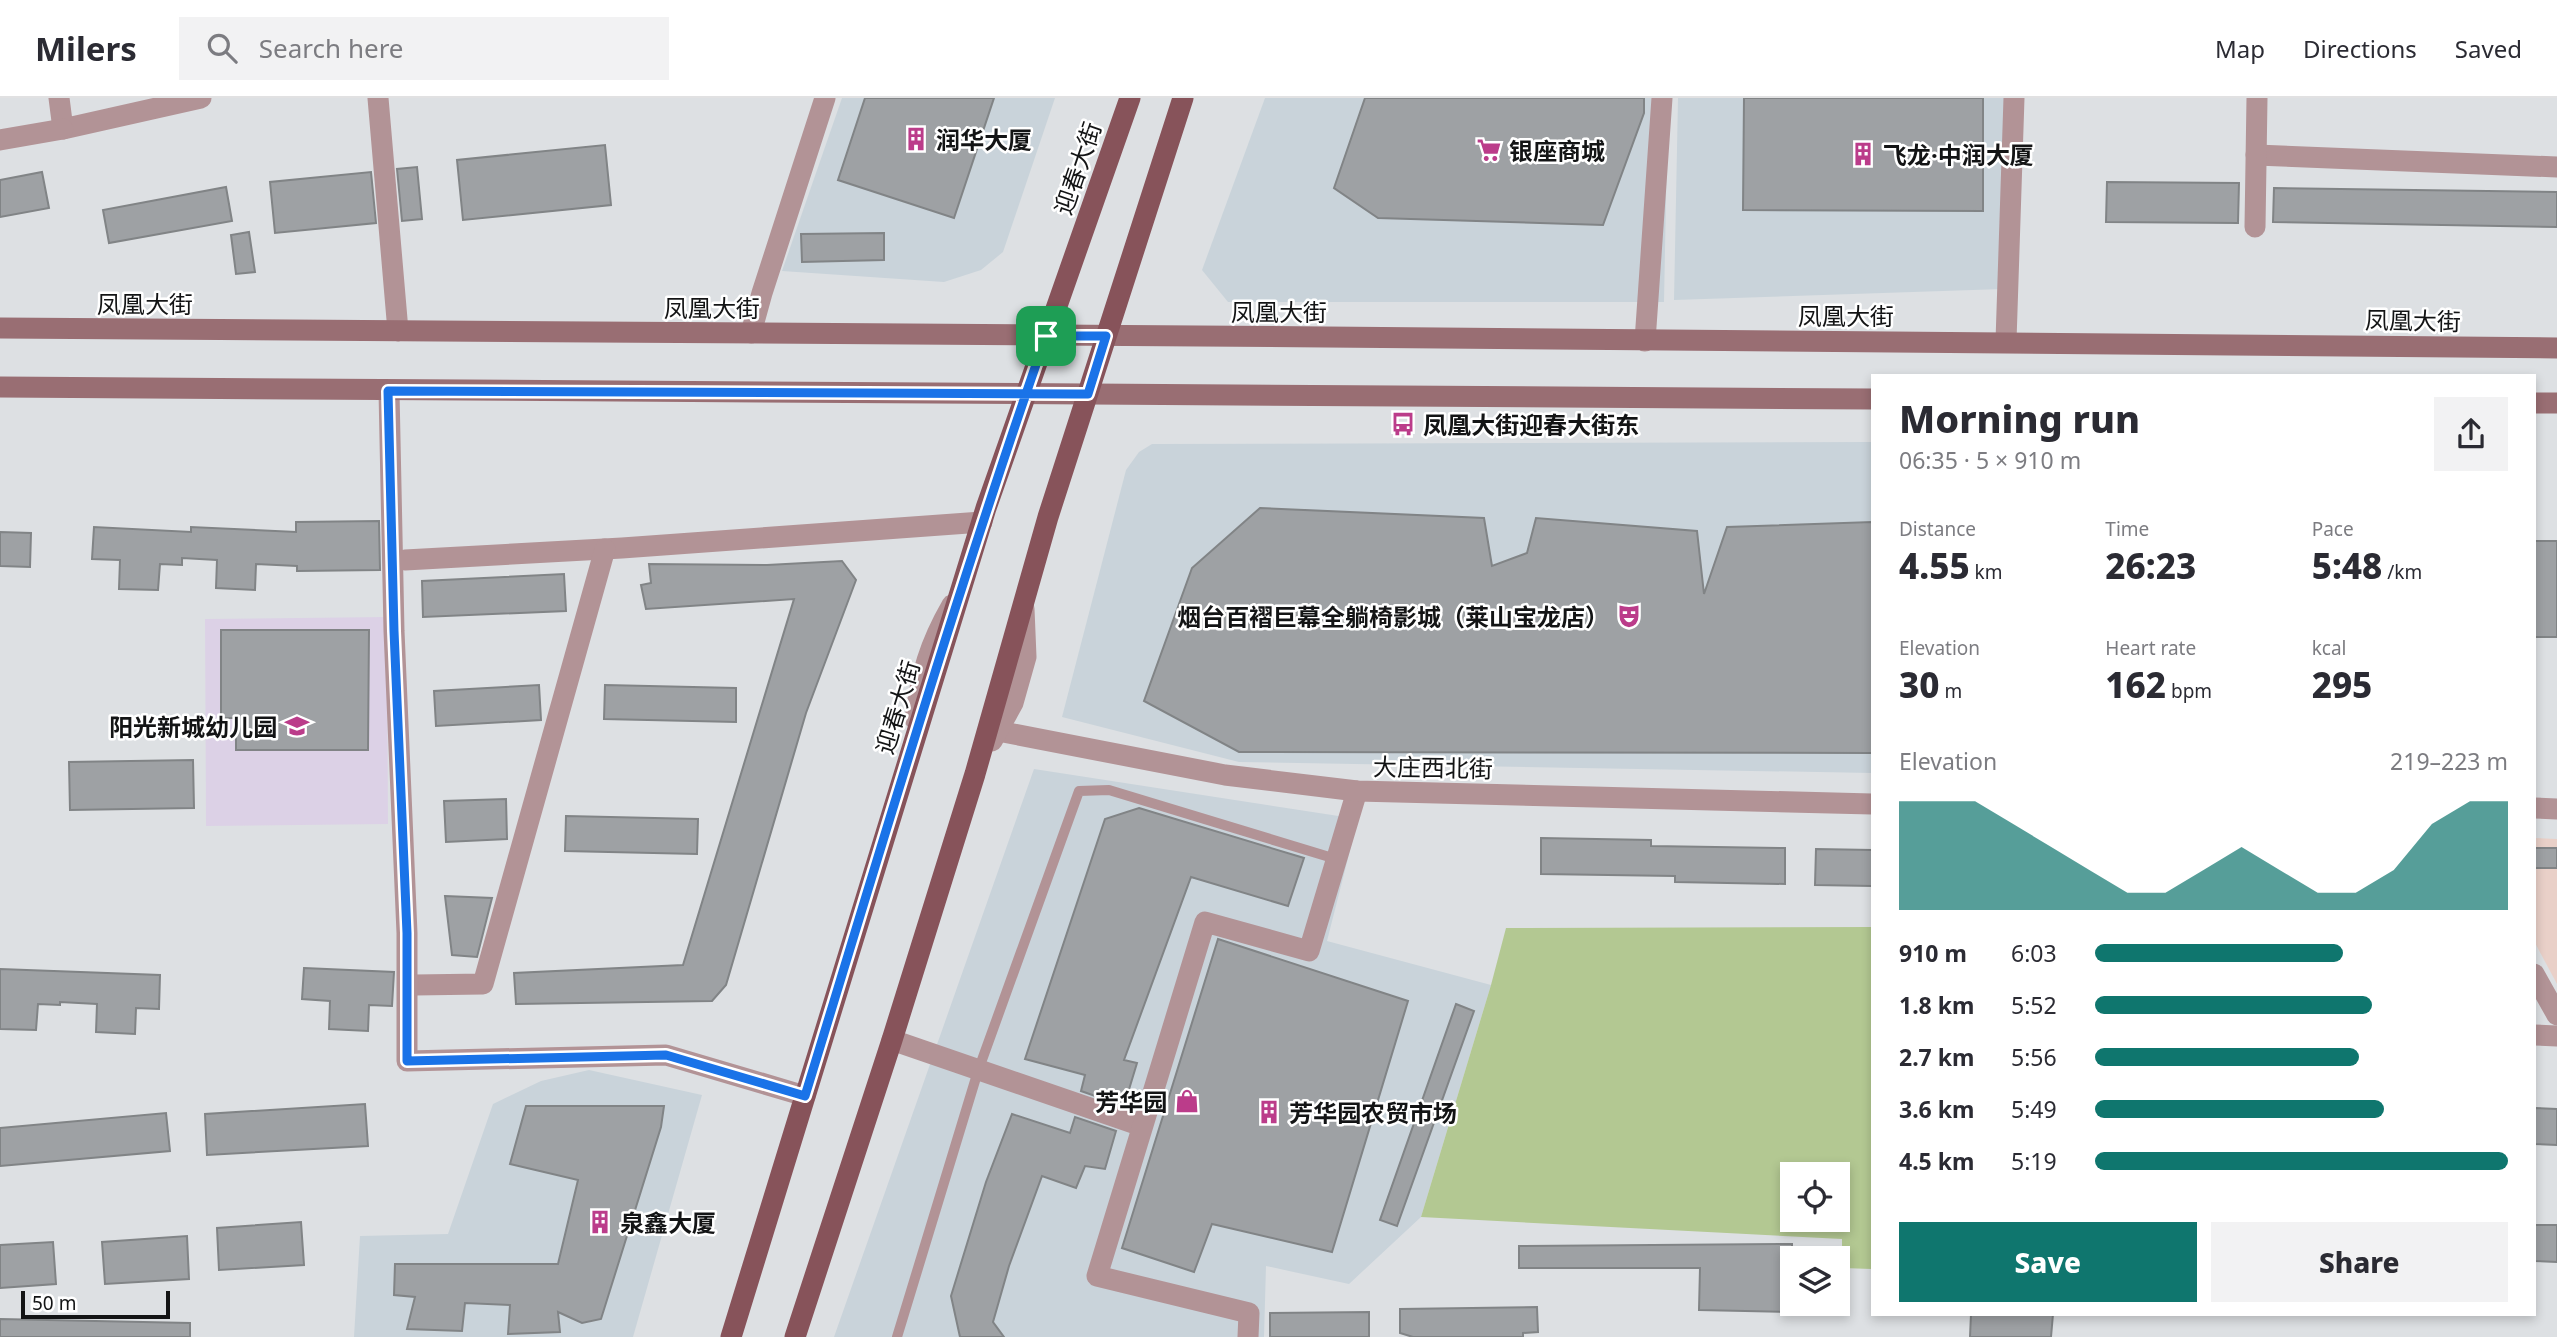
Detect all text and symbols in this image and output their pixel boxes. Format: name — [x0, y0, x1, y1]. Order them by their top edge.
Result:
search box — [179, 17, 669, 80]
text: Milers — [35, 26, 137, 71]
icon: search — [203, 29, 241, 67]
text: Search here — [259, 30, 404, 66]
text: Map — [2215, 32, 2265, 65]
text: Directions — [2303, 32, 2417, 65]
text: Saved — [2455, 32, 2522, 65]
street label: 迎春大街 — [1046, 117, 1108, 219]
place label: 润华大厦 — [936, 123, 1032, 156]
building icon: 润华大厦 — [902, 125, 930, 153]
place label: 银座商城 — [1509, 134, 1605, 167]
supermarket icon: 银座商城 — [1475, 136, 1503, 164]
place label: 飞龙·中润大厦 — [1883, 138, 2034, 171]
building icon: 飞龙·中润大厦 — [1849, 140, 1877, 168]
street label: 凤凰大街 — [97, 287, 193, 320]
street label: 凤凰大街 — [664, 291, 760, 324]
street label: 凤凰大街 — [1231, 295, 1327, 328]
street label: 凤凰大街 — [1798, 299, 1894, 332]
street label: 凤凰大街 — [2365, 303, 2461, 337]
pin — [1016, 306, 1076, 366]
icon: arrive — [1027, 317, 1065, 355]
text: Morning run — [1899, 392, 2140, 444]
button: share — [2434, 397, 2508, 471]
place label: 凤凰大街迎春大街东 — [1423, 408, 1639, 441]
bus stop icon: 凤凰大街迎春大街东 — [1389, 410, 1417, 438]
text: 06:35 · 5 × 910 m — [1899, 444, 2081, 476]
text: Distance — [1899, 516, 1976, 542]
text: Time — [2105, 516, 2149, 542]
text: Pace — [2312, 516, 2354, 542]
text: 4.55 — [1899, 542, 1970, 589]
text: 26:23 — [2105, 542, 2196, 589]
text: 5:48 — [2312, 542, 2382, 589]
text: km — [1970, 559, 2003, 585]
text: /km — [2382, 559, 2422, 585]
place label: 烟台百褶巨幕全躺椅影城（莱山宝龙店） — [1177, 600, 1609, 633]
theatre icon: 烟台百褶巨幕全躺椅影城（莱山宝龙店） — [1615, 602, 1643, 630]
text: Elevation — [1899, 635, 1980, 661]
text: Heart rate — [2105, 635, 2196, 661]
text: kcal — [2312, 635, 2346, 661]
street label: 迎春大街 — [867, 656, 927, 758]
text: 30 — [1899, 661, 1939, 708]
text: 162 — [2105, 661, 2166, 708]
text: 295 — [2312, 661, 2372, 708]
text: m — [1939, 678, 1962, 704]
text: bpm — [2166, 678, 2212, 704]
place label: 阳光新城幼儿园 — [109, 710, 277, 743]
school or university icon: 阳光新城幼儿园 — [283, 712, 311, 740]
text: Elevation — [1899, 745, 1997, 777]
text: 219–223 m — [2390, 745, 2508, 777]
street label: 大庄西北街 — [1373, 749, 1493, 785]
text: 910 m — [1899, 937, 1967, 969]
text: 6:03 — [2011, 937, 2057, 969]
text: 1.8 km — [1899, 989, 1974, 1021]
text: 5:52 — [2011, 989, 2057, 1021]
text: 2.7 km — [1899, 1041, 1974, 1073]
text: 5:56 — [2011, 1041, 2057, 1073]
place label: 芳华园 — [1095, 1085, 1167, 1118]
shop icon: 芳华园 — [1173, 1087, 1201, 1115]
text: 3.6 km — [1899, 1093, 1974, 1125]
text: 5:49 — [2011, 1093, 2057, 1125]
place label: 芳华园农贸市场 — [1289, 1096, 1457, 1129]
building icon: 芳华园农贸市场 — [1255, 1098, 1283, 1126]
text: 4.5 km — [1899, 1145, 1974, 1177]
text: 5:19 — [2011, 1145, 2057, 1177]
map controls — [1780, 1162, 1850, 1316]
button: locate — [1780, 1162, 1850, 1232]
place label: 泉鑫大厦 — [620, 1206, 716, 1239]
building icon: 泉鑫大厦 — [586, 1208, 614, 1236]
button: Save — [1899, 1222, 2197, 1302]
button: Share — [2211, 1222, 2508, 1302]
button: layers — [1780, 1246, 1850, 1316]
scale bar — [21, 1288, 170, 1320]
text: 50 m — [32, 1290, 76, 1316]

